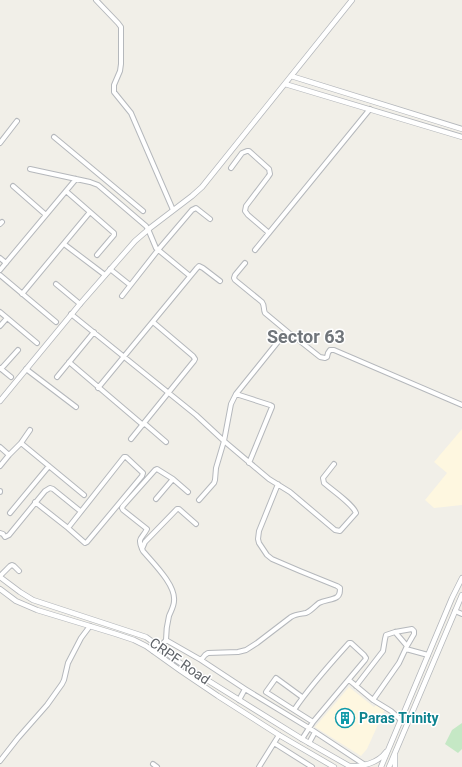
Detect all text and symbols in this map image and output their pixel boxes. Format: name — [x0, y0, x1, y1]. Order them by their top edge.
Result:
district label: Sector 63 — [267, 326, 345, 347]
street label: CRPF Road — [147, 634, 213, 688]
building icon: Paras Trinity — [334, 707, 356, 729]
place label: Paras Trinity — [359, 710, 439, 726]

